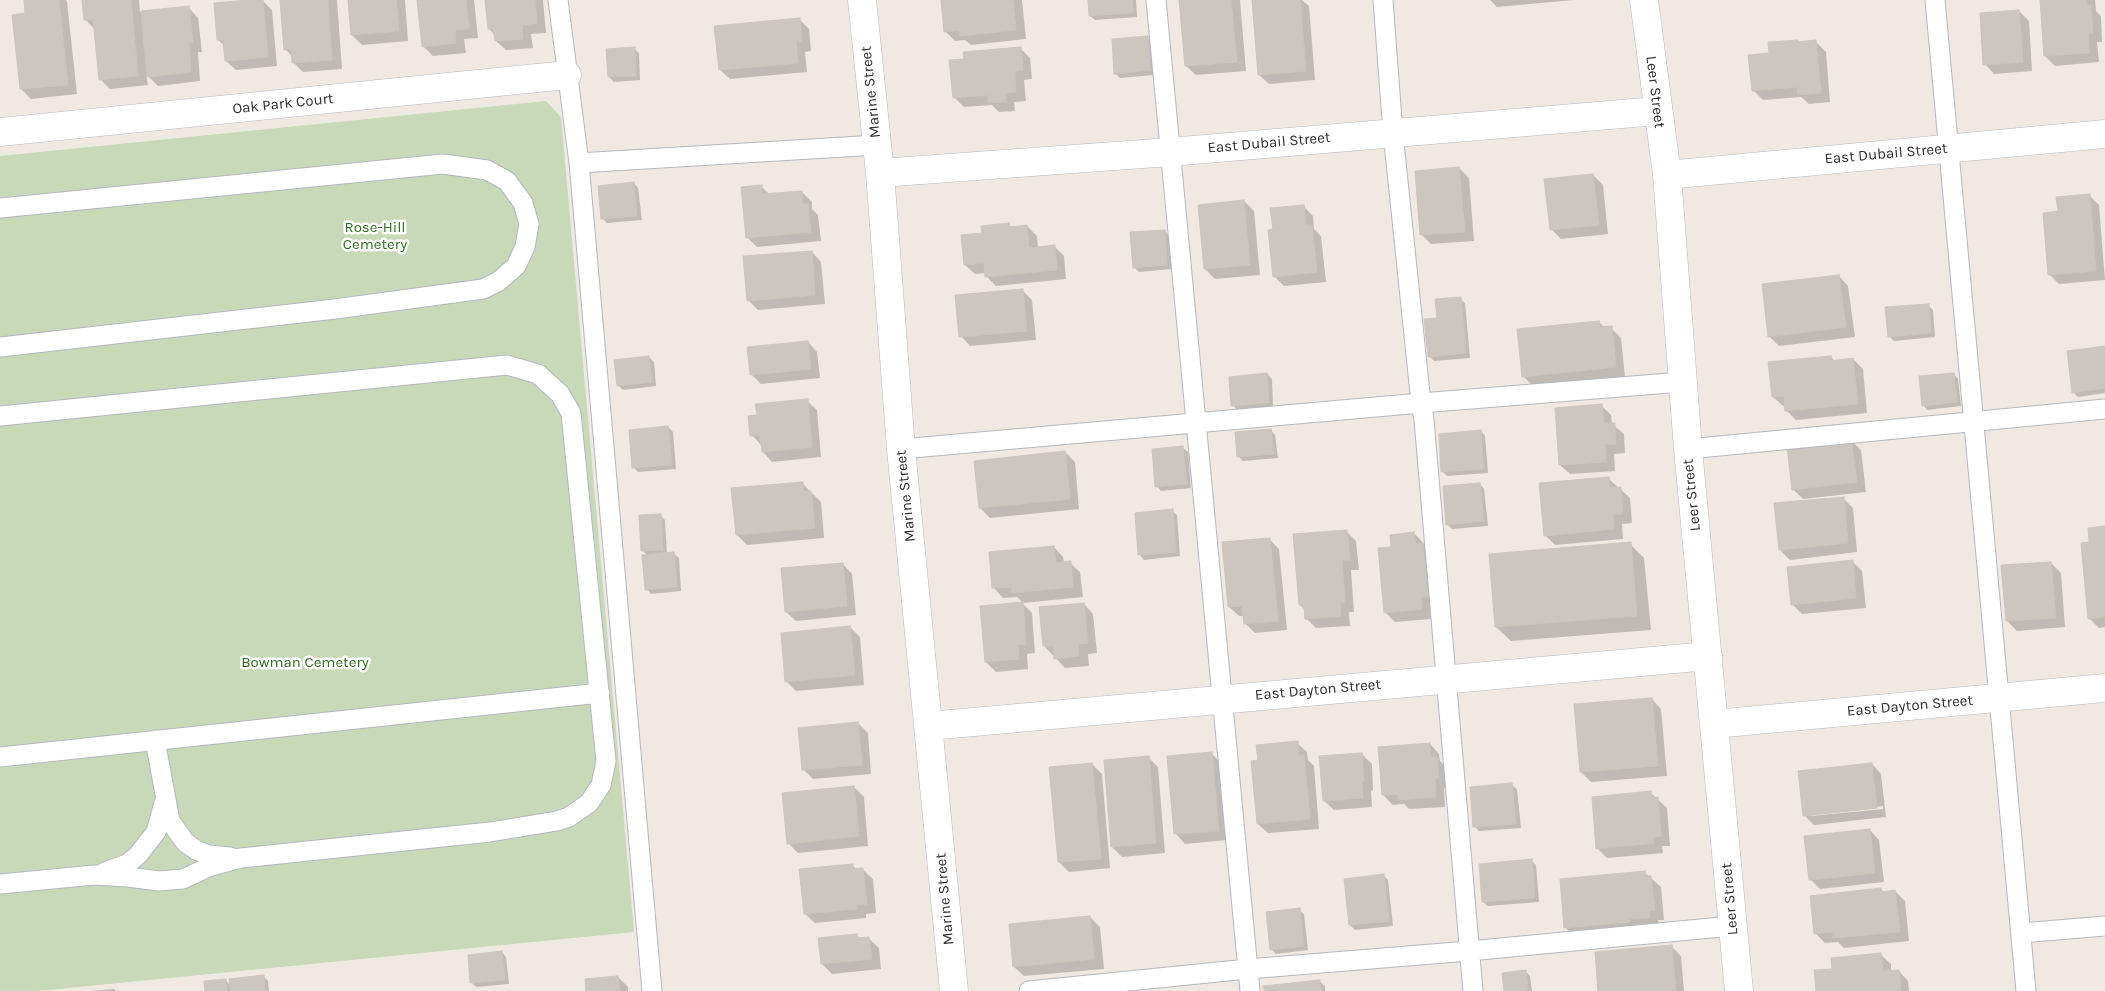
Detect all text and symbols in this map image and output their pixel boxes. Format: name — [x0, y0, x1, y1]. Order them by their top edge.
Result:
street label: Marine Street — [857, 45, 885, 139]
street label: Leer Street — [1642, 55, 1668, 129]
street label: Oak Park Court — [232, 90, 334, 118]
street label: East Dubail Street — [1207, 129, 1331, 157]
street label: East Dubail Street — [1824, 140, 1948, 168]
park label: Rose-Hill Cemetery — [343, 219, 407, 254]
street label: Marine Street — [892, 449, 920, 543]
street label: Leer Street — [1679, 458, 1705, 532]
park label: Bowman Cemetery — [241, 654, 369, 672]
street label: East Dayton Street — [1254, 676, 1382, 704]
street label: East Dayton Street — [1846, 692, 1974, 720]
street label: Marine Street — [932, 852, 958, 946]
street label: Leer Street — [1718, 862, 1742, 936]

